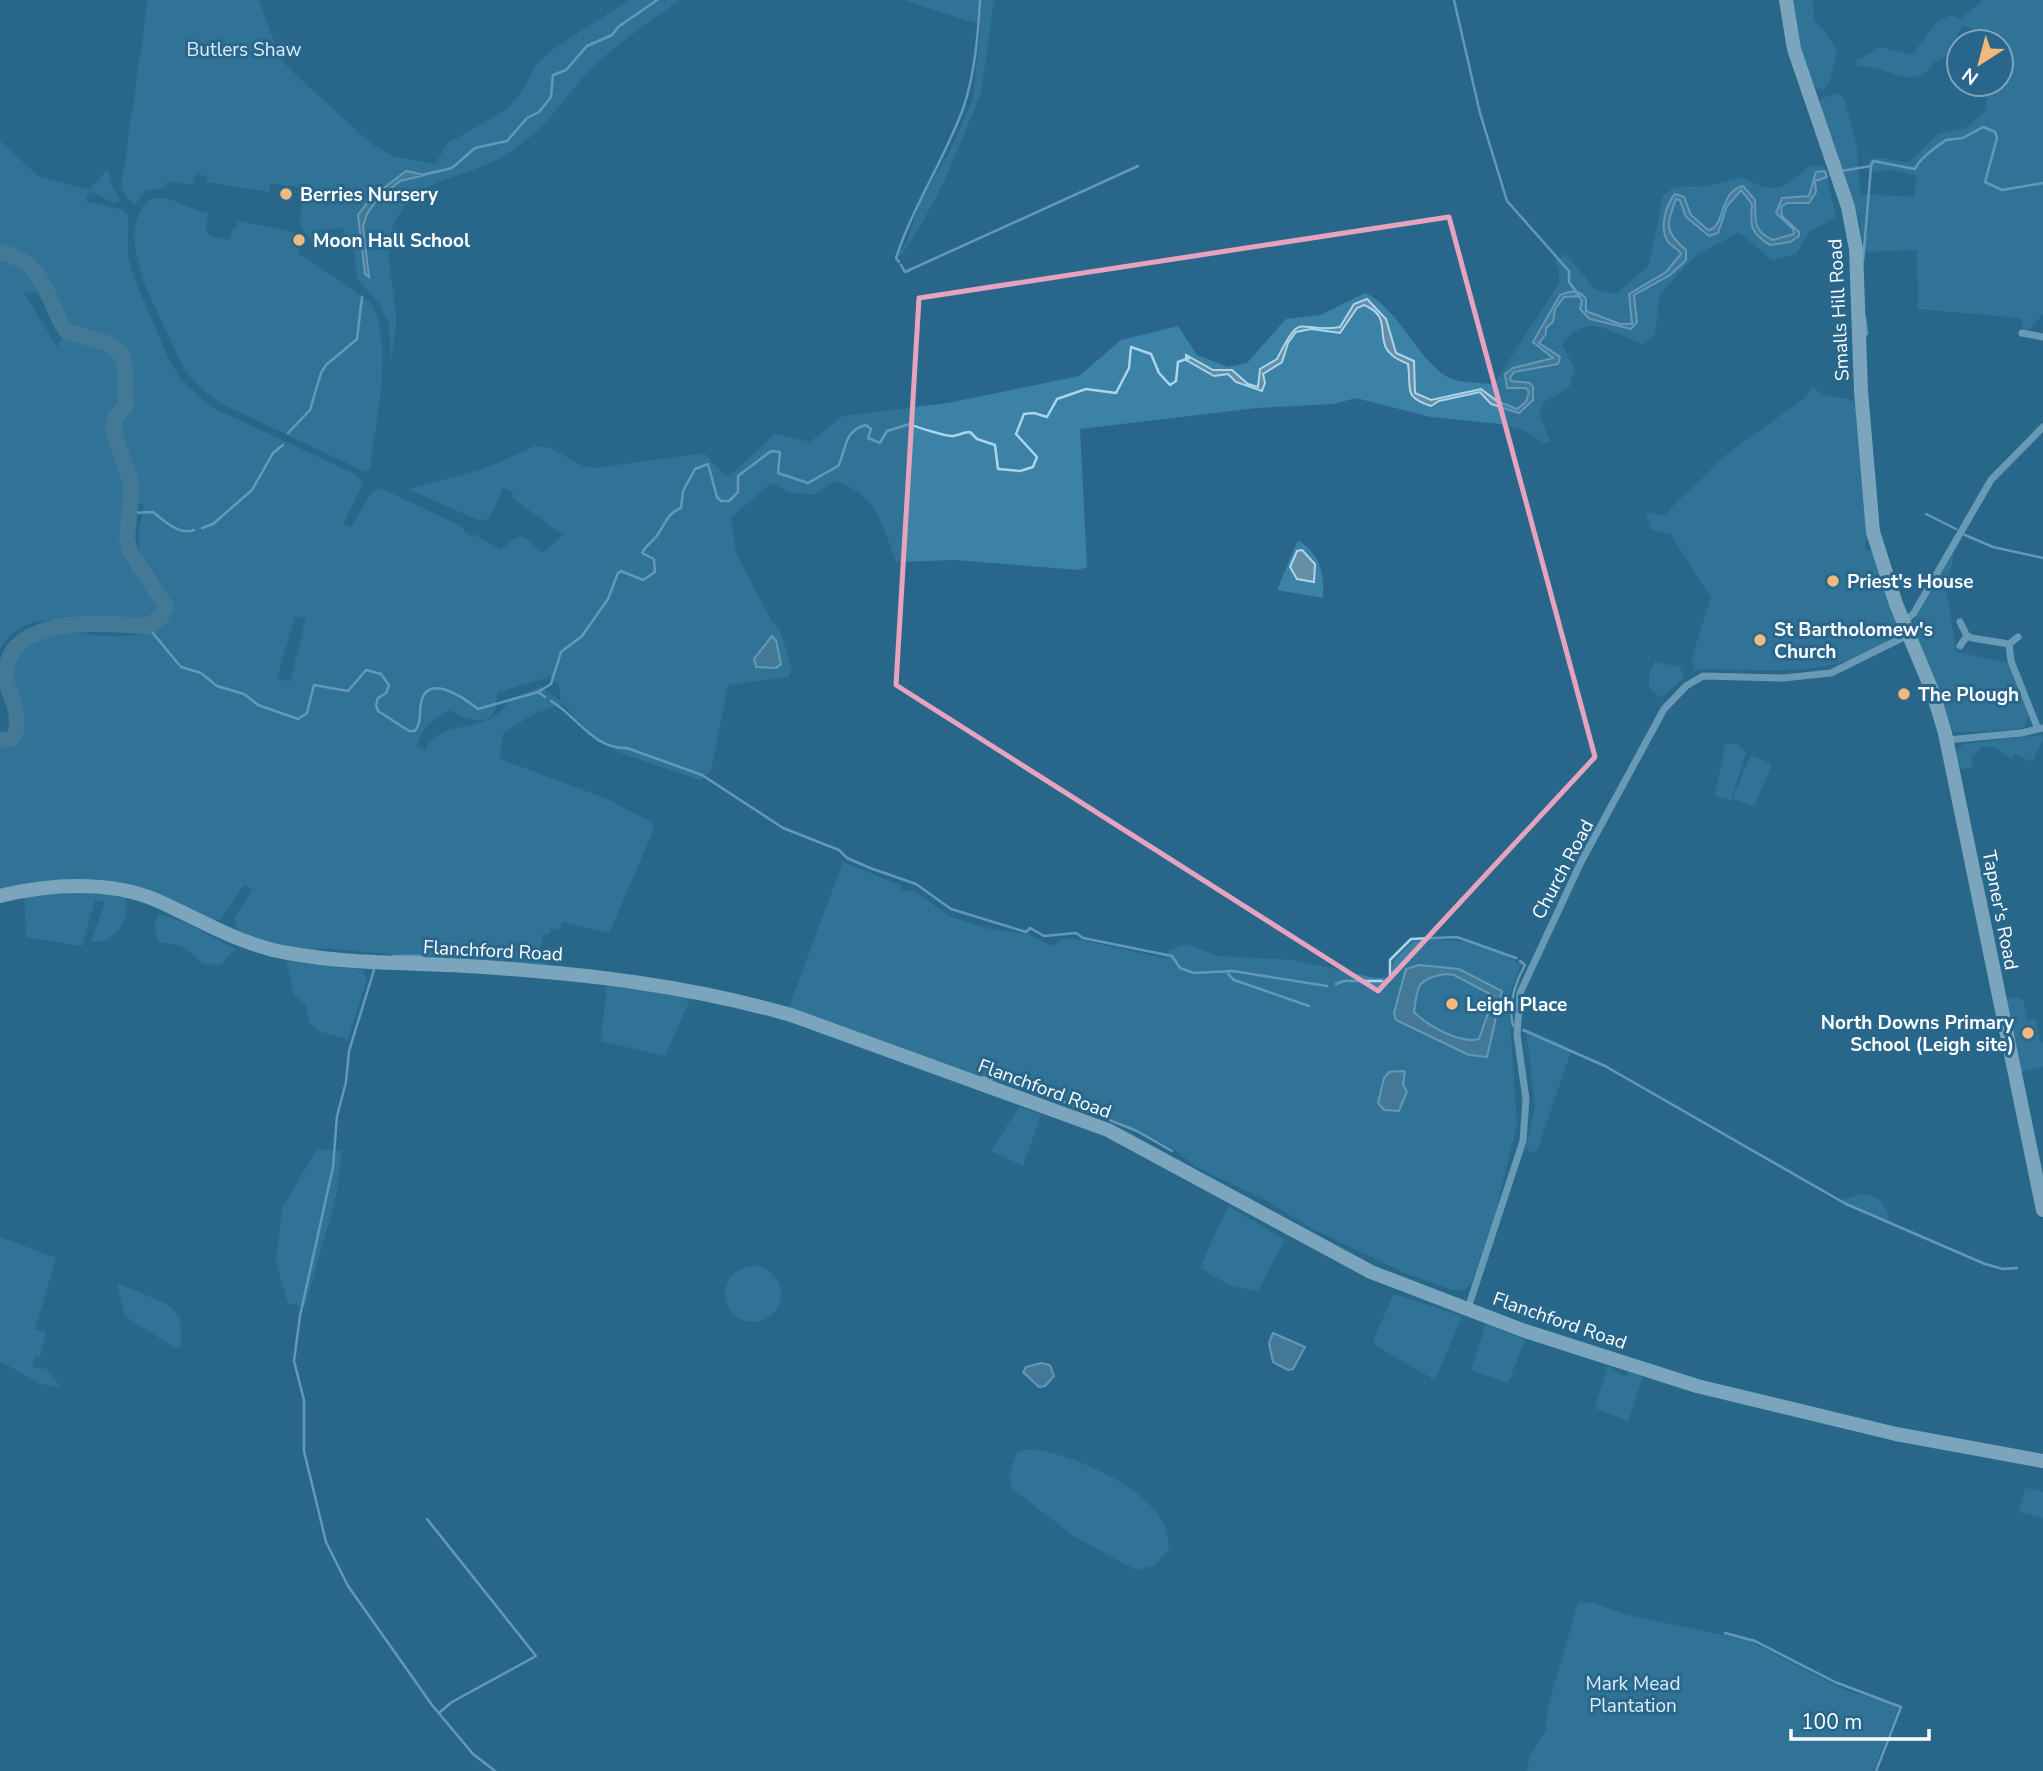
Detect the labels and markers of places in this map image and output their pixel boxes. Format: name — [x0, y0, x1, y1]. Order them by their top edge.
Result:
place label: Berries Nursery — [300, 182, 439, 208]
marker: Berries Nursery — [278, 186, 294, 202]
place label: Moon Hall School — [313, 228, 470, 254]
marker: Moon Hall School — [291, 232, 307, 248]
place label: Priest's House — [1847, 569, 1973, 595]
marker: Priest's House — [1825, 573, 1841, 589]
place label: St Bartholomew's Church — [1774, 617, 1933, 665]
marker: St Bartholomew's Church — [1752, 632, 1768, 648]
place label: The Plough — [1918, 682, 2019, 708]
marker: The Plough — [1896, 686, 1912, 702]
place label: Leigh Place — [1466, 992, 1567, 1018]
marker: Leigh Place — [1444, 996, 1460, 1012]
place label: North Downs Primary School (Leigh site) — [1821, 1010, 2015, 1058]
marker: North Downs Primary School (Leigh site) — [2020, 1025, 2036, 1041]

